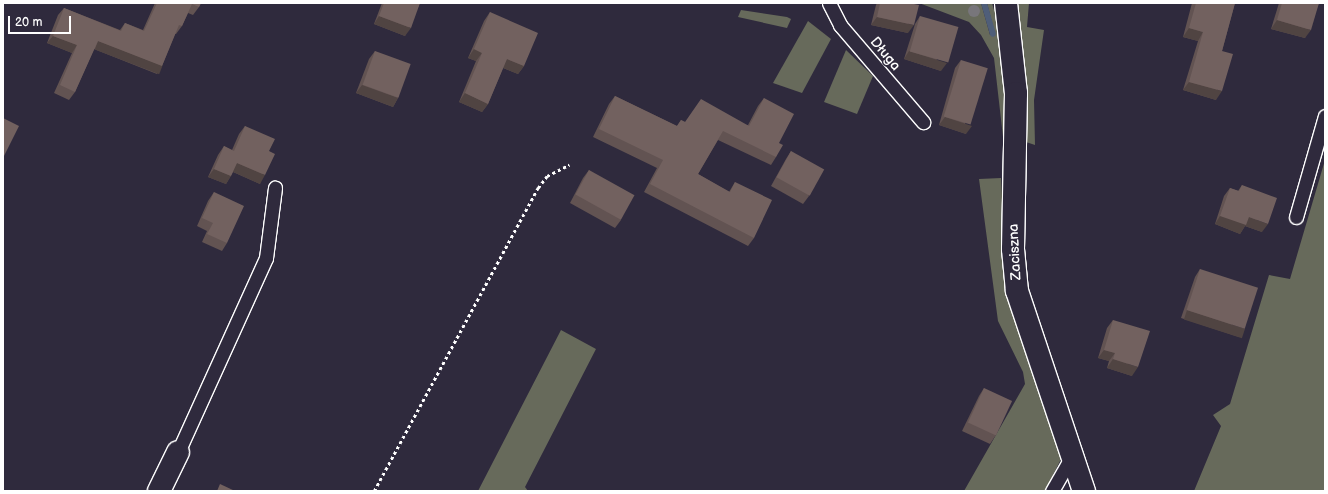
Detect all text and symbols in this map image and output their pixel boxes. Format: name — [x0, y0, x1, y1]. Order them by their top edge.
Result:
scale bar — [10, 8, 73, 34]
text: 20 m — [15, 15, 42, 30]
street label: Długa — [866, 34, 904, 74]
street label: Zaciszna — [1005, 223, 1025, 281]

